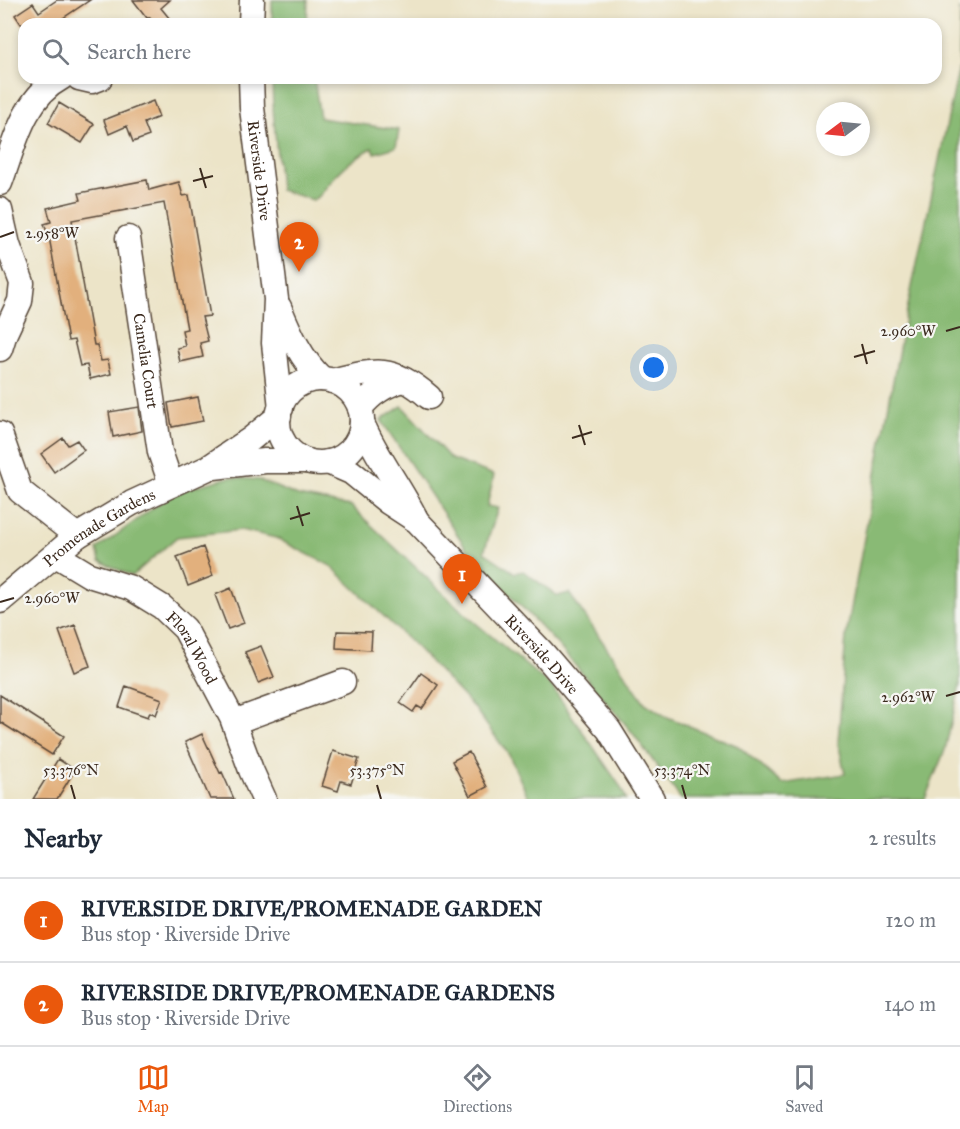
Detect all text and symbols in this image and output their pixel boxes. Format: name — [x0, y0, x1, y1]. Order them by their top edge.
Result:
search box — [18, 18, 942, 84]
icon: search — [39, 35, 72, 68]
text: Search here — [87, 38, 191, 65]
north arrow — [816, 102, 870, 156]
street label: Riverside Drive — [244, 119, 275, 222]
pin: 2 — [280, 222, 318, 272]
text: 2.958°W — [25, 224, 80, 242]
street label: Camelia Court — [129, 312, 162, 410]
text: 2.960°W — [881, 322, 936, 340]
your location — [639, 353, 668, 382]
street label: Promenade Gardens — [39, 485, 158, 571]
pin: 1 — [442, 554, 482, 604]
text: 2.960°W — [25, 589, 80, 607]
street label: Floral Wood — [162, 607, 221, 687]
street label: Riverside Drive — [501, 610, 583, 698]
text: 2.962°W — [881, 688, 936, 706]
text: 53.376°N — [43, 761, 99, 779]
text: 53.375°N — [349, 761, 405, 779]
text: 53.374°N — [654, 761, 710, 779]
text: Nearby — [24, 822, 102, 854]
text: 2 results — [868, 826, 936, 850]
text: RIVERSIDE DRIVE/PROMENADE GARDEN — [81, 895, 542, 922]
text: 1 — [40, 908, 47, 932]
text: 120 m — [885, 908, 936, 932]
text: Bus stop · Riverside Drive — [81, 922, 290, 946]
text: RIVERSIDE DRIVE/PROMENADE GARDENS — [81, 979, 555, 1006]
text: 2 — [39, 992, 48, 1016]
text: 140 m — [884, 992, 936, 1016]
text: Bus stop · Riverside Drive — [81, 1006, 290, 1030]
tab: Map — [137, 1061, 170, 1116]
tab: Directions — [443, 1061, 512, 1116]
tab: Saved — [785, 1061, 823, 1116]

